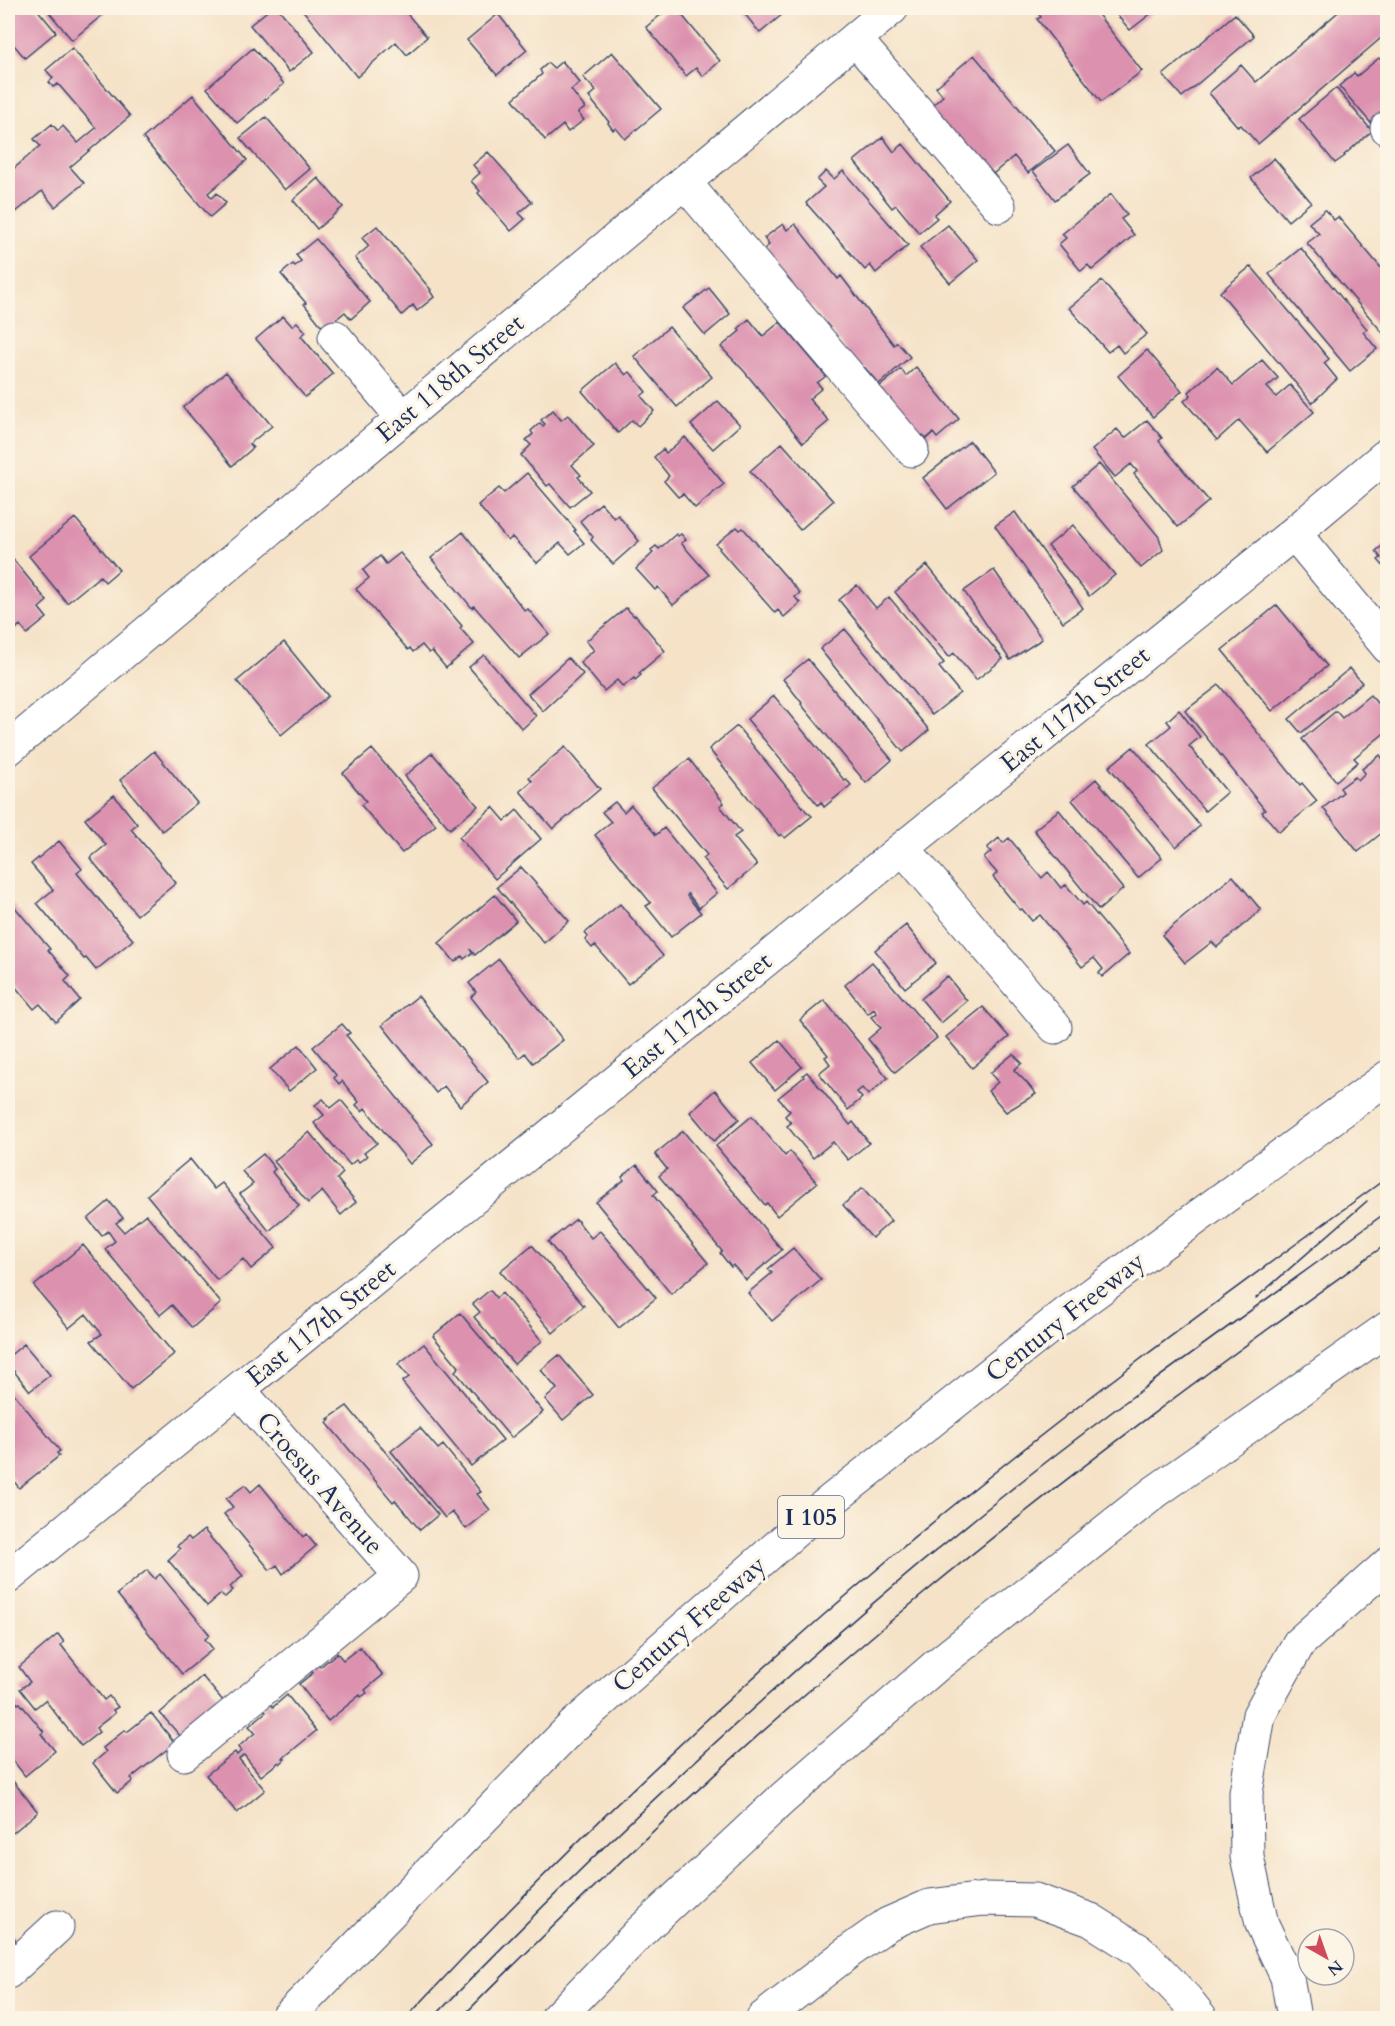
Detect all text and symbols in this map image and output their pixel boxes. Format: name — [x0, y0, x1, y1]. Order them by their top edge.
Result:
street label: East 118th Street — [369, 306, 531, 450]
street label: East 117th Street — [993, 638, 1157, 780]
street label: East 117th Street — [615, 944, 779, 1086]
street label: Century Freeway — [978, 1244, 1152, 1390]
street label: East 117th Street — [239, 1252, 403, 1394]
street label: Croesus Avenue — [248, 1404, 392, 1562]
road number: I 105 — [778, 1496, 844, 1538]
street label: Century Freeway — [605, 1547, 773, 1700]
north arrow — [1296, 1927, 1356, 1987]
text: N — [1323, 1955, 1347, 1981]

